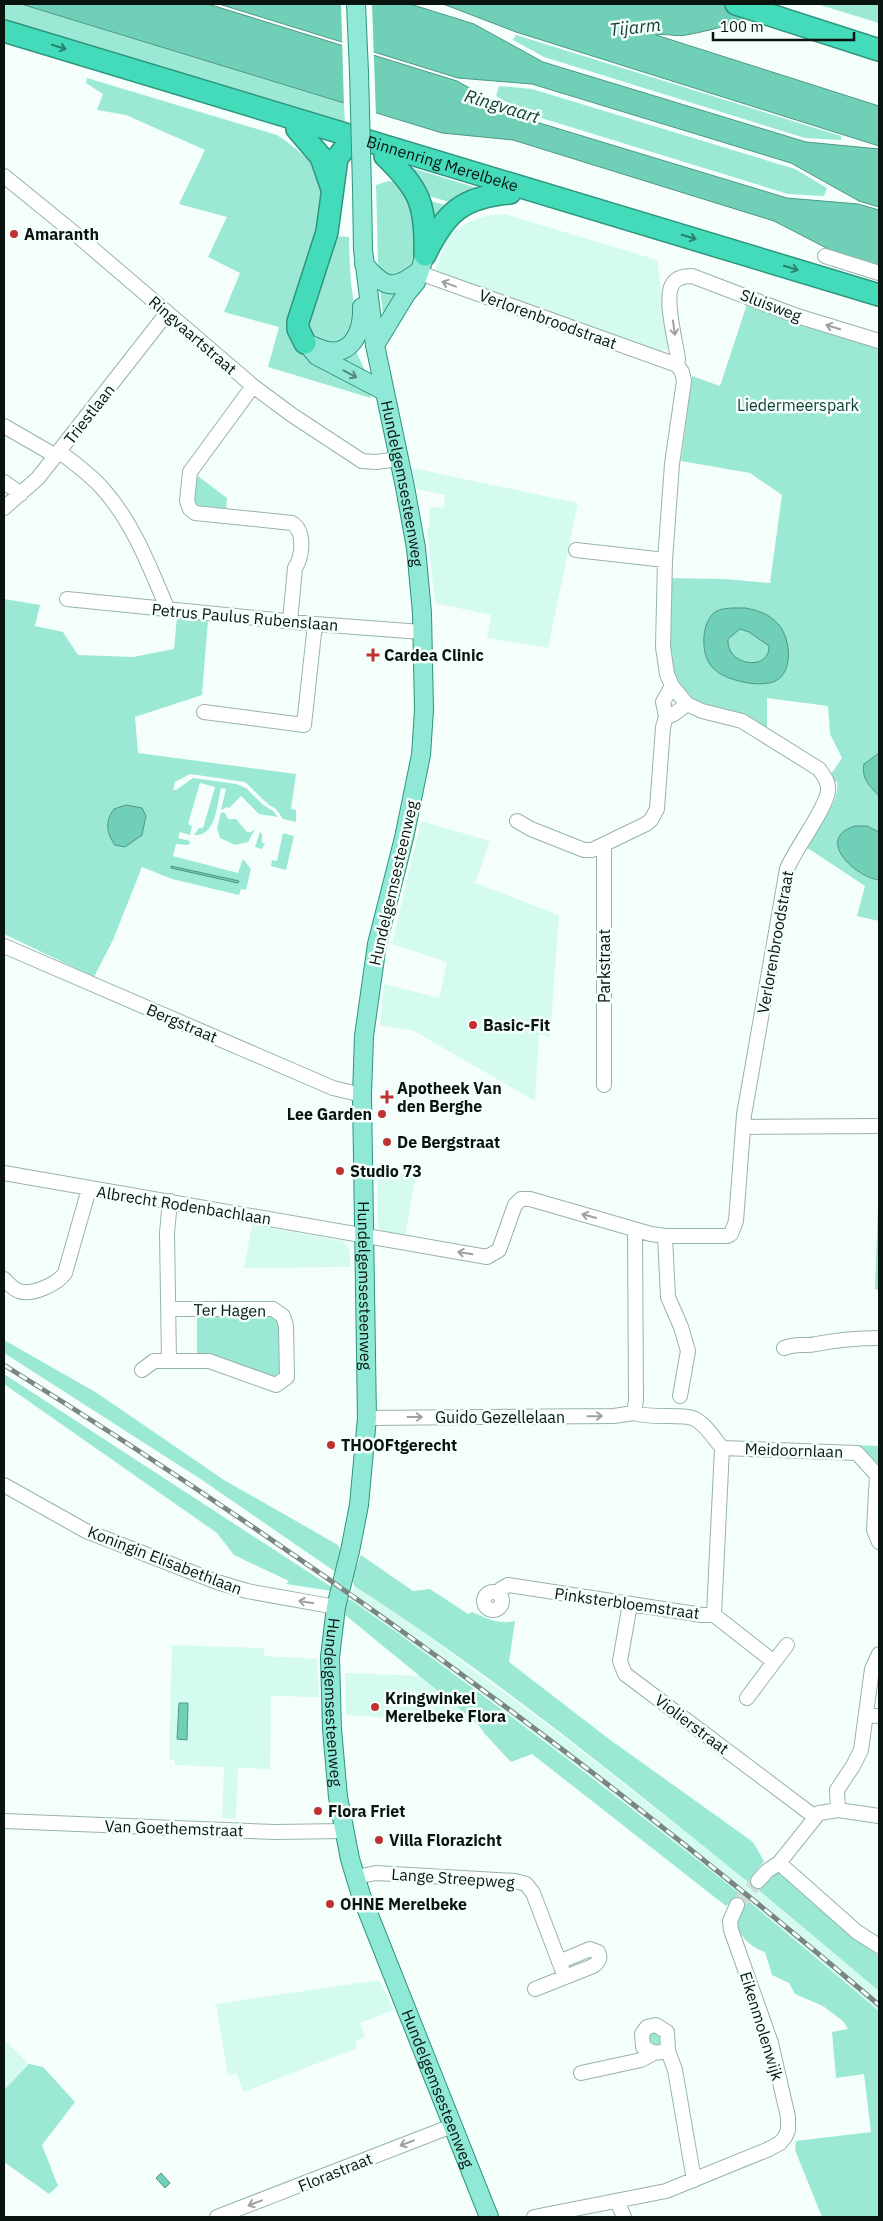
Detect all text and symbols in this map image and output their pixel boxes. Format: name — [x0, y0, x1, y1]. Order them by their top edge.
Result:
scale bar — [713, 10, 854, 42]
water label: Tijarm — [608, 13, 662, 41]
text: 100 m — [720, 17, 764, 36]
one-way arrow — [51, 43, 67, 53]
water label: Ringvaart — [462, 84, 543, 129]
street label: Binnenring Merelbeke — [364, 131, 521, 196]
place label: Amaranth — [24, 224, 99, 244]
marker: Amaranth — [8, 228, 20, 240]
one-way arrow — [680, 232, 696, 242]
one-way arrow — [782, 264, 798, 274]
one-way arrow — [442, 279, 458, 288]
street label: Sluisweg — [738, 284, 805, 326]
street label: Verlorenbroodstraat — [476, 285, 620, 353]
street label: Ringvaartstraat — [145, 291, 241, 379]
one-way arrow — [669, 320, 679, 336]
one-way arrow — [825, 321, 841, 331]
one-way arrow — [343, 369, 358, 379]
street label: Triestlaan — [59, 380, 119, 448]
park label: Liedermeerspark — [737, 395, 860, 415]
street label: Hundelgemsesteenweg — [377, 398, 428, 568]
street label: Petrus Paulus Rubenslaan — [151, 599, 339, 635]
place label: Cardea Clinic — [384, 645, 484, 665]
marker: Cardea Clinic — [366, 648, 380, 662]
street label: Hundelgemsesteenweg — [364, 798, 422, 968]
street label: Verlorenbroodstraat — [753, 869, 797, 1015]
street label: Parkstraat — [594, 929, 614, 1003]
street label: Bergstraat — [144, 999, 220, 1047]
place label: Basic-Fit — [483, 1015, 550, 1035]
marker: Basic-Fit — [467, 1019, 479, 1031]
place label: Apotheek Van den Berghe — [397, 1078, 502, 1116]
marker: Apotheek Van den Berghe — [381, 1091, 393, 1103]
place label: Lee Garden — [287, 1104, 372, 1124]
marker: Lee Garden — [376, 1108, 388, 1120]
place label: De Bergstraat — [397, 1132, 500, 1152]
marker: De Bergstraat — [381, 1136, 393, 1148]
place label: Studio 73 — [350, 1161, 422, 1181]
marker: Studio 73 — [334, 1165, 346, 1177]
street label: Albrecht Rodenbachlaan — [95, 1181, 273, 1229]
street label: Hundelgemsesteenweg — [354, 1201, 376, 1371]
one-way arrow — [581, 1211, 597, 1220]
one-way arrow — [458, 1248, 474, 1258]
street label: Ter Hagen — [194, 1299, 266, 1321]
street label: Guido Gezellelaan — [435, 1407, 565, 1427]
one-way arrow — [407, 1412, 423, 1422]
one-way arrow — [587, 1412, 603, 1421]
place label: THOOFtgerecht — [341, 1435, 457, 1455]
street label: Meidoornlaan — [744, 1438, 844, 1462]
marker: THOOFtgerecht — [325, 1439, 337, 1451]
street label: Koningin Elisabethlaan — [85, 1521, 245, 1599]
street label: Pinksterbloemstraat — [553, 1583, 701, 1623]
one-way arrow — [298, 1597, 314, 1607]
street label: Hundelgemsesteenweg — [320, 1617, 347, 1788]
place label: Kringwinkel Merelbeke Flora — [385, 1688, 506, 1726]
street label: Violierstraat — [651, 1690, 733, 1758]
marker: Kringwinkel Merelbeke Flora — [369, 1701, 381, 1713]
place label: Flora Friet — [328, 1801, 405, 1821]
marker: Flora Friet — [312, 1805, 324, 1817]
street label: Van Goethemstraat — [104, 1816, 244, 1840]
place label: Villa Florazicht — [389, 1830, 502, 1850]
marker: Villa Florazicht — [373, 1834, 385, 1846]
street label: Lange Streepweg — [391, 1864, 516, 1892]
place label: OHNE Merelbeke — [340, 1894, 467, 1914]
marker: OHNE Merelbeke — [324, 1898, 336, 1910]
street label: Eikenmolenwijk — [736, 1969, 788, 2084]
street label: Hundelgemsesteenweg — [397, 2006, 479, 2171]
one-way arrow — [399, 2140, 414, 2149]
street label: Florastraat — [295, 2148, 375, 2196]
one-way arrow — [248, 2199, 263, 2208]

